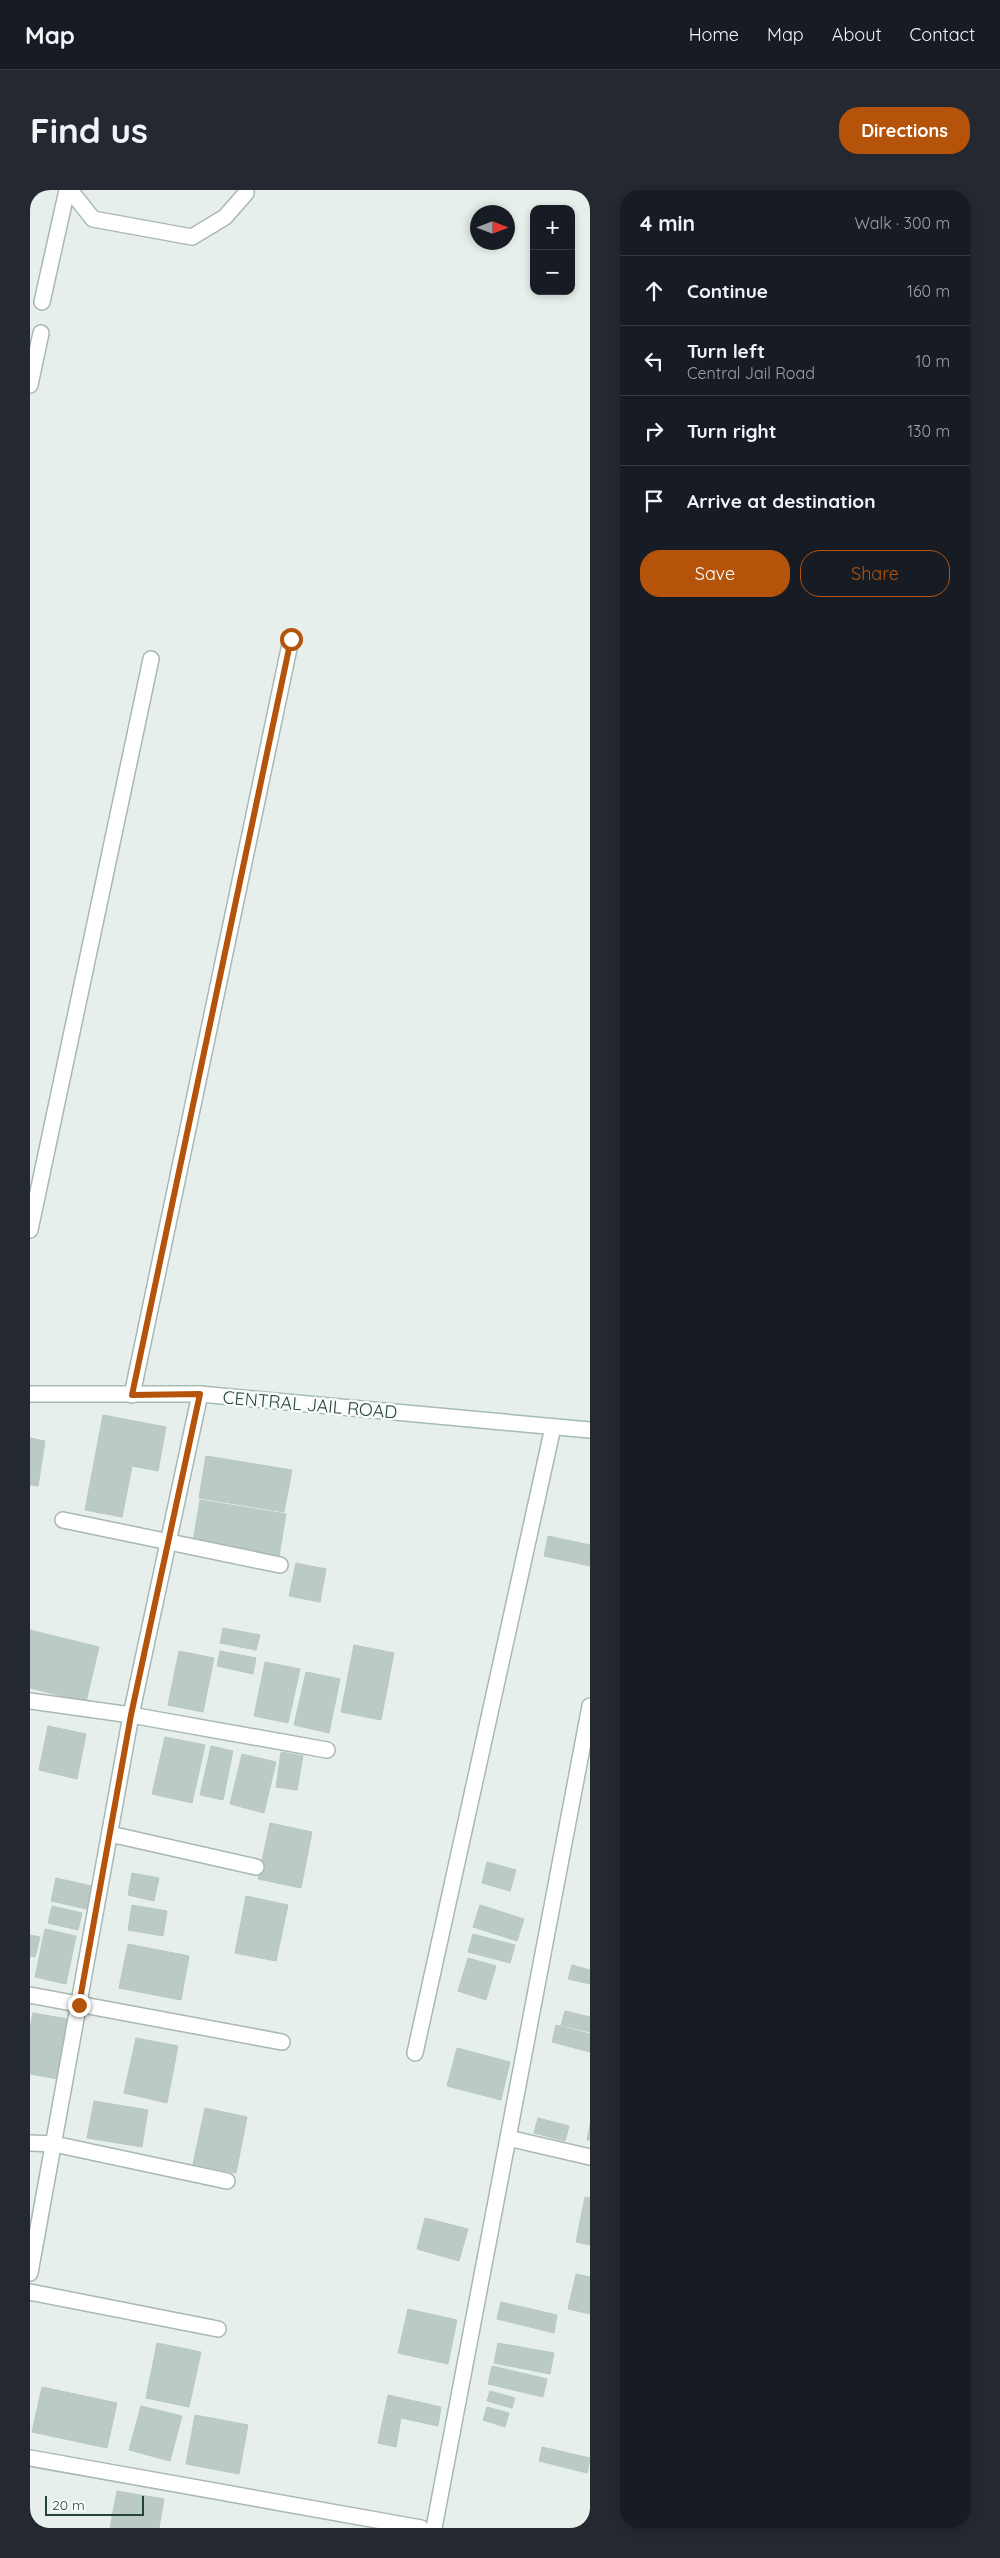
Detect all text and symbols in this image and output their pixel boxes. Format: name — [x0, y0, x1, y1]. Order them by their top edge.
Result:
text: Map — [25, 20, 75, 50]
text: Home — [689, 23, 739, 46]
text: Map — [767, 23, 804, 46]
text: About — [832, 23, 882, 46]
text: Contact — [910, 23, 975, 46]
button: Directions — [839, 107, 970, 154]
text: Find us — [30, 108, 148, 152]
north arrow — [470, 205, 515, 250]
map controls — [530, 205, 575, 295]
button: + — [530, 205, 575, 250]
text: 4 min — [640, 210, 695, 236]
text: Walk · 300 m — [855, 213, 950, 233]
button: − — [530, 250, 575, 295]
icon: ahead — [640, 277, 668, 305]
text: Continue — [687, 279, 768, 303]
text: 160 m — [907, 281, 950, 301]
text: Turn left — [687, 339, 765, 363]
icon: left — [640, 347, 668, 375]
text: 10 m — [916, 351, 950, 371]
text: Central Jail Road — [687, 363, 815, 383]
icon: right — [640, 417, 668, 445]
text: Turn right — [687, 419, 776, 443]
text: 130 m — [907, 421, 950, 441]
icon: arrive — [640, 487, 668, 515]
text: Arrive at destination — [687, 489, 876, 513]
button: Save — [640, 550, 790, 597]
button: Share — [800, 550, 950, 597]
route start — [280, 628, 303, 651]
street label: CENTRAL JAIL ROAD — [222, 1385, 398, 1424]
route end — [68, 1994, 91, 2017]
scale bar — [45, 2493, 144, 2516]
text: 20 m — [52, 2496, 85, 2514]

